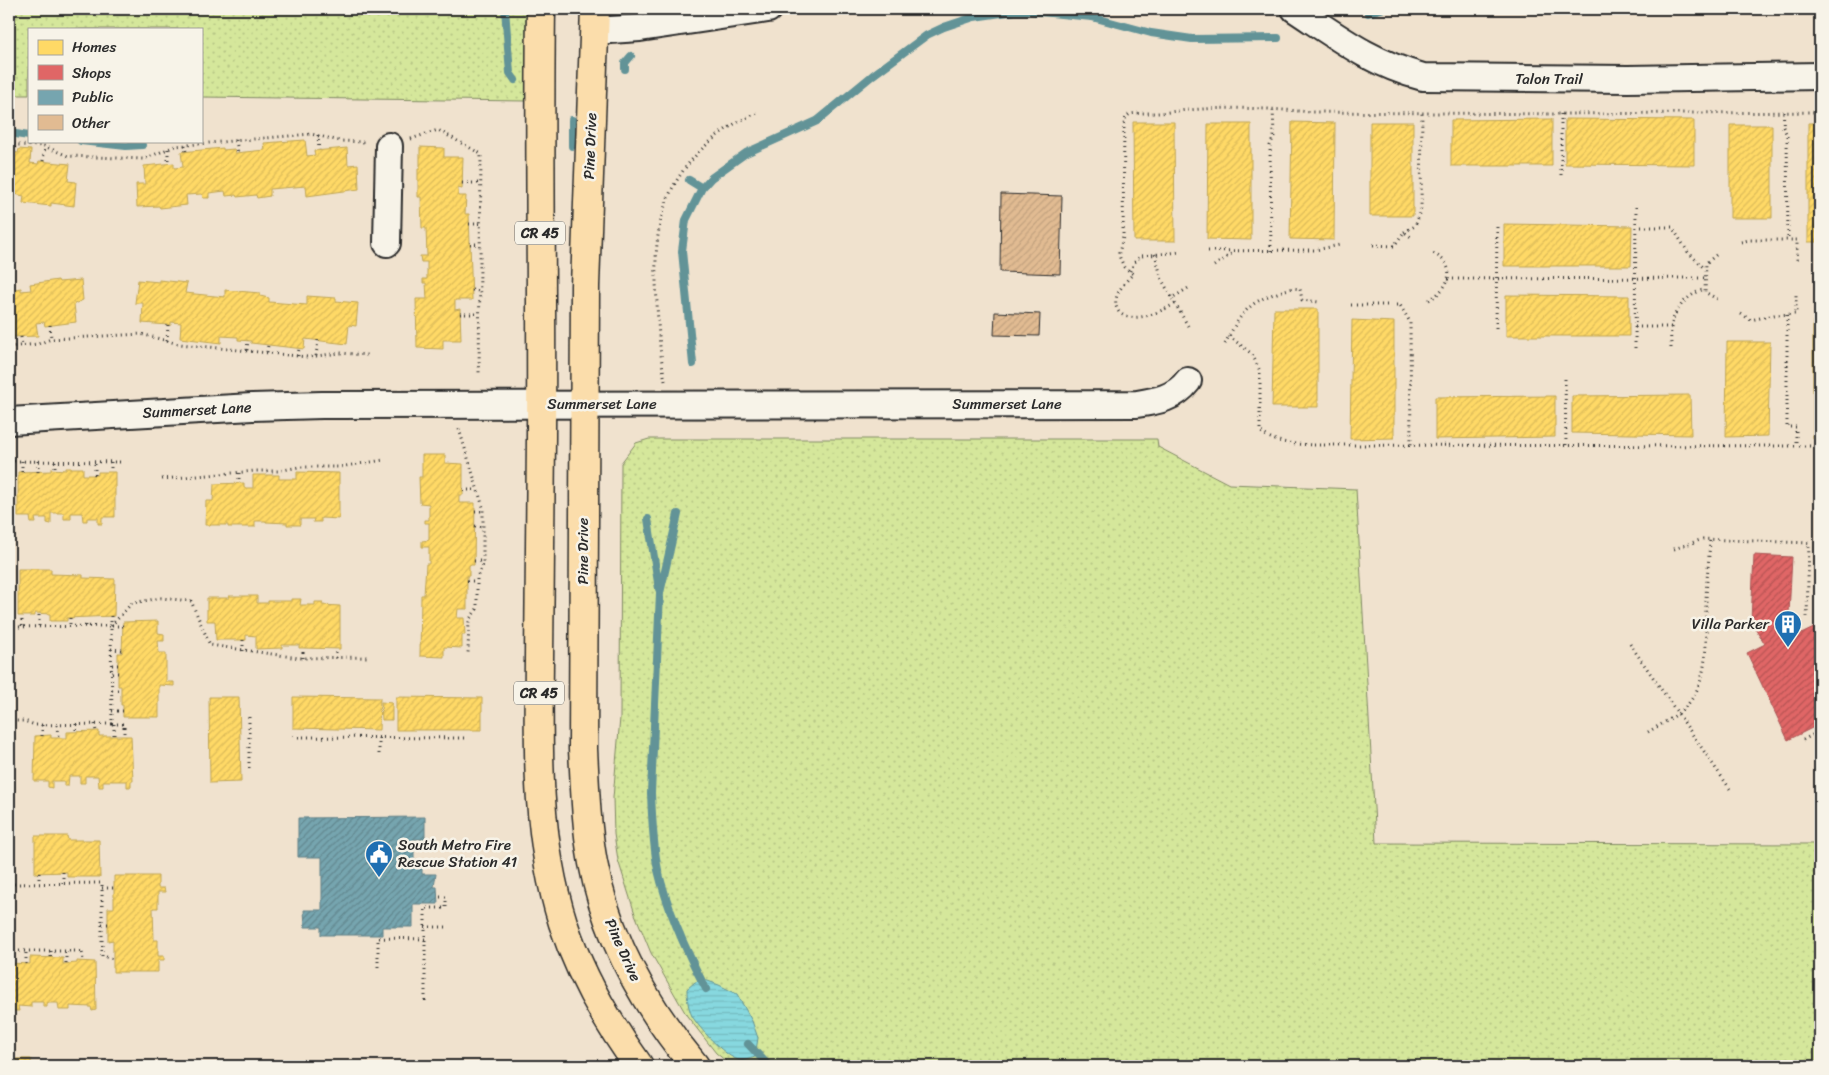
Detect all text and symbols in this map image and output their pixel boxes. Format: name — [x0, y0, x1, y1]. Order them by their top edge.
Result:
legend — [28, 28, 202, 142]
text: Homes — [72, 34, 116, 60]
text: Shops — [72, 60, 112, 86]
street label: Talon Trail — [1515, 66, 1584, 92]
text: Public — [72, 84, 114, 110]
text: Other — [72, 110, 111, 136]
street label: Pine Drive — [576, 112, 604, 180]
road number: CR 45 — [515, 222, 565, 244]
street label: Summerset Lane — [547, 391, 657, 417]
street label: Summerset Lane — [952, 391, 1062, 417]
street label: Summerset Lane — [142, 394, 253, 426]
street label: Pine Drive — [570, 517, 596, 584]
building icon: Villa Parker — [1773, 609, 1803, 648]
place label: Villa Parker — [1692, 611, 1770, 637]
road number: CR 45 — [514, 681, 564, 704]
place label: South Metro Fire Rescue Station 41 — [398, 832, 517, 875]
public building icon: South Metro Fire Rescue Station 41 — [364, 839, 394, 878]
street label: Pine Drive — [598, 914, 649, 986]

